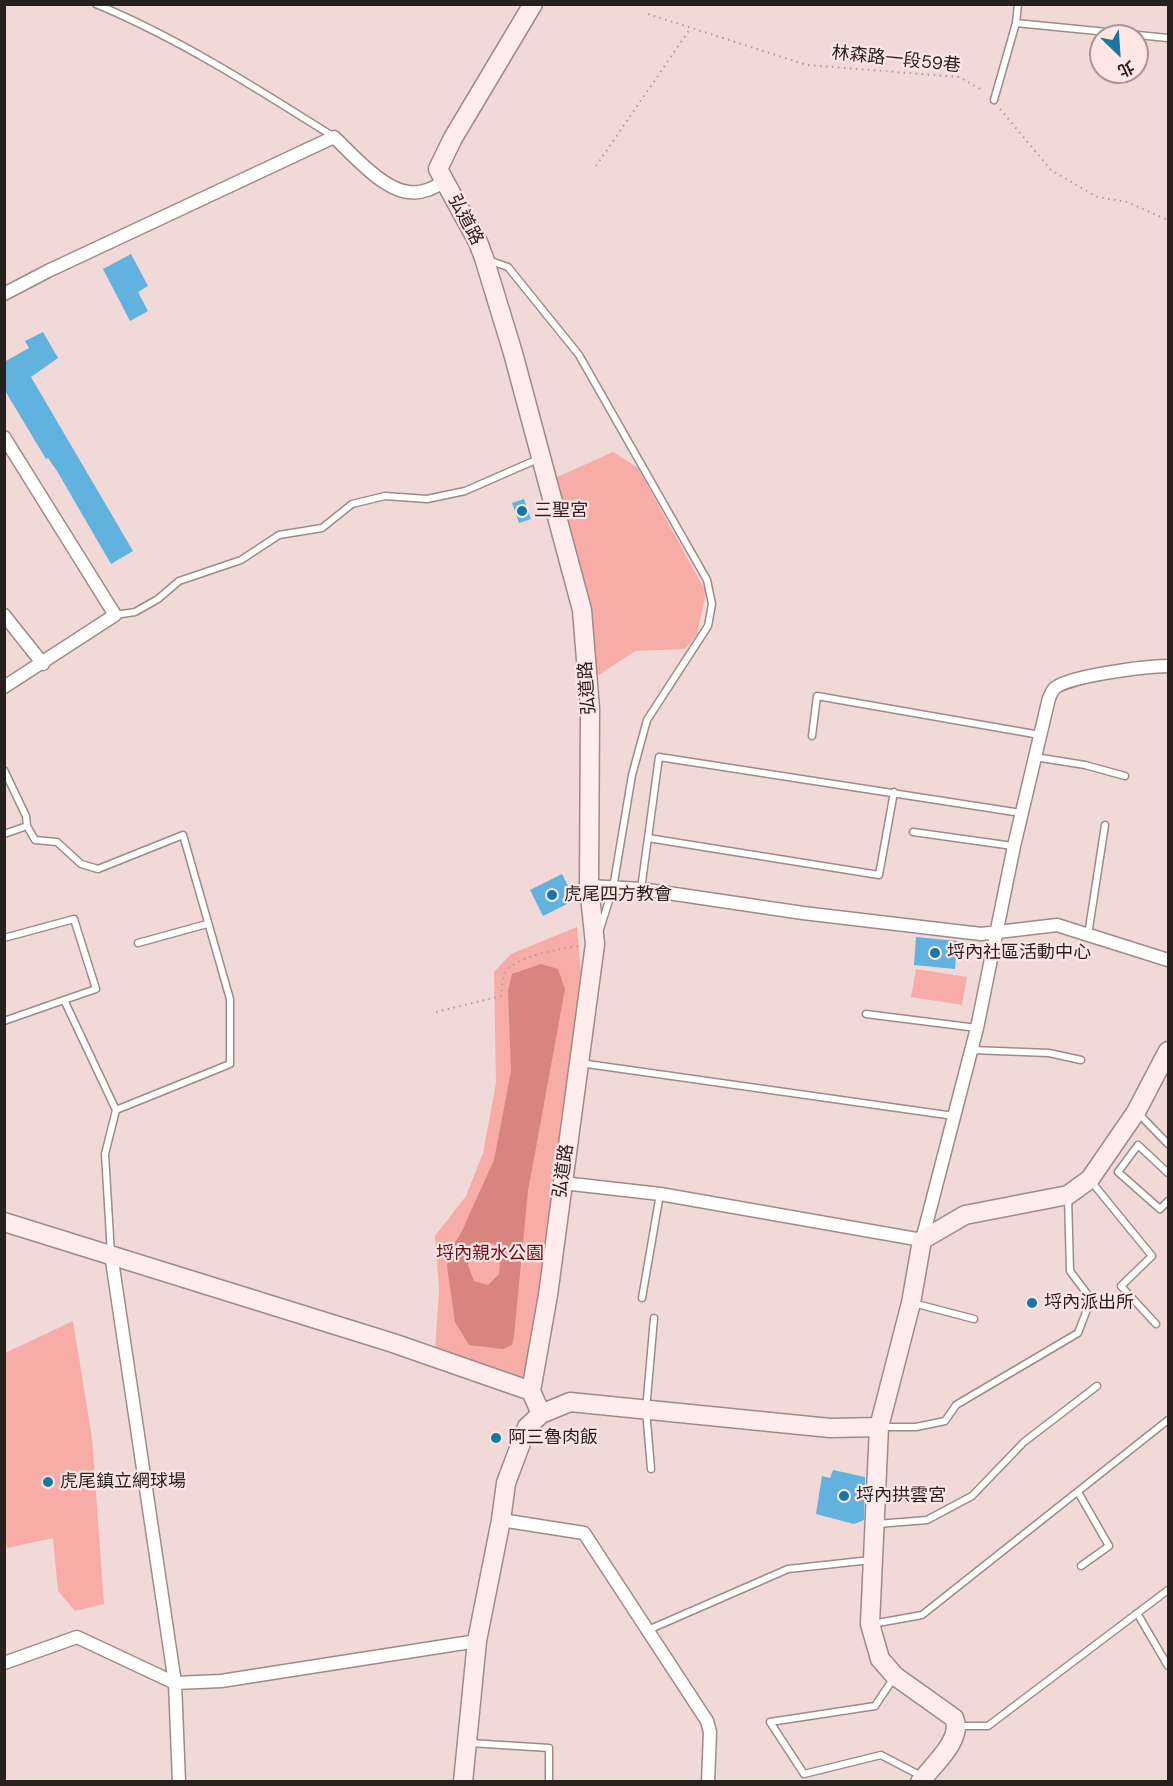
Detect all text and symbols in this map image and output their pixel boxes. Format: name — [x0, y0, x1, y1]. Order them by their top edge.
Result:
north arrow — [1089, 24, 1149, 84]
street label: 林森路一段59巷 — [830, 42, 962, 78]
text: 北 — [1114, 56, 1138, 82]
street label: 弘道路 — [443, 191, 487, 249]
place label: 三聖宮 — [534, 500, 588, 522]
marker: 三聖宮 — [515, 504, 529, 518]
street label: 弘道路 — [575, 660, 601, 716]
place label: 虎尾四方教會 — [564, 884, 672, 906]
marker: 虎尾四方教會 — [545, 888, 559, 902]
place label: 埒內社區活動中心 — [947, 942, 1091, 964]
marker: 埒內社區活動中心 — [928, 946, 942, 960]
street label: 弘道路 — [550, 1143, 578, 1199]
park label: 埒內親水公園 — [436, 1243, 544, 1265]
place label: 埒內派出所 — [1044, 1292, 1134, 1314]
marker: 埒內派出所 — [1025, 1296, 1039, 1310]
place label: 阿三魯肉飯 — [508, 1427, 598, 1449]
marker: 阿三魯肉飯 — [489, 1431, 503, 1445]
place label: 虎尾鎮立網球場 — [60, 1471, 186, 1493]
marker: 虎尾鎮立網球場 — [41, 1475, 55, 1489]
place label: 埒內拱雲宮 — [856, 1485, 946, 1507]
marker: 埒內拱雲宮 — [837, 1489, 851, 1503]

